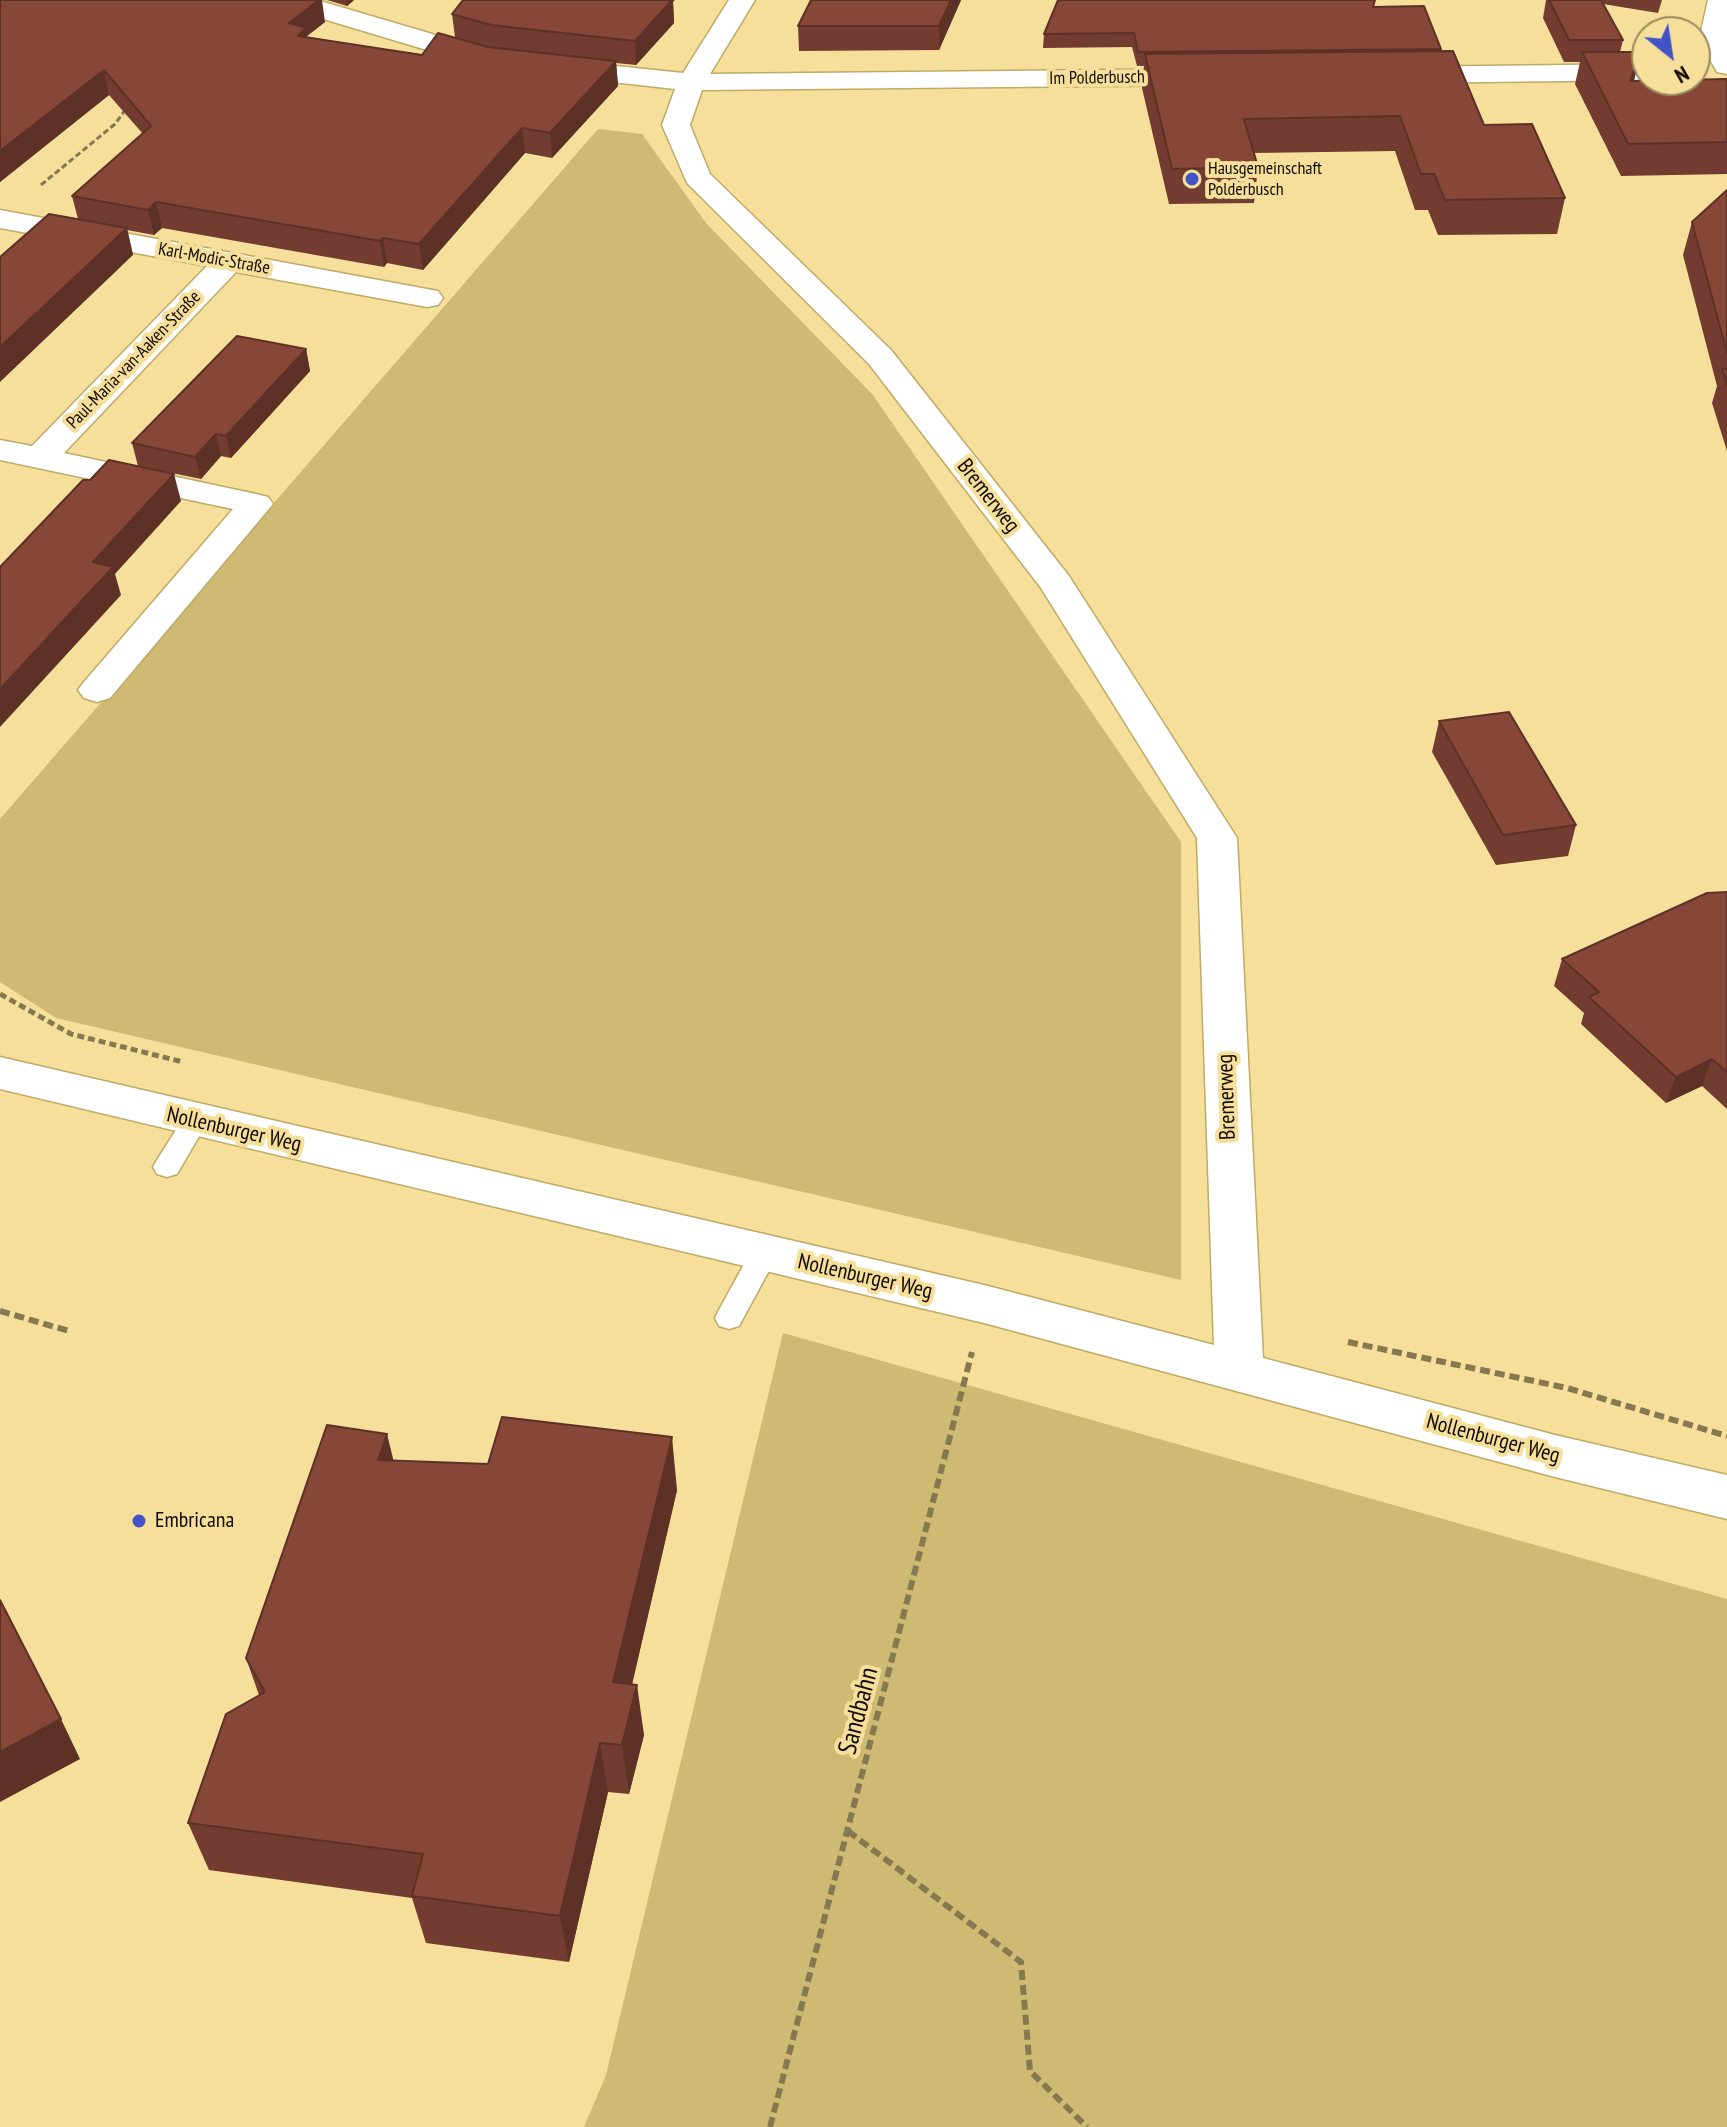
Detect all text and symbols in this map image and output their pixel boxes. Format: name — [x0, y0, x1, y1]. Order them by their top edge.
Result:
north arrow — [1631, 16, 1711, 96]
text: N — [1670, 60, 1694, 90]
street label: Im Polderbusch — [1049, 66, 1145, 90]
place label: Hausgemeinschaft Polderbusch — [1208, 158, 1322, 200]
marker: Hausgemeinschaft Polderbusch — [1183, 170, 1201, 188]
street label: Karl-Modic-Straße — [156, 239, 272, 279]
street label: Paul-Maria-van-Aaken-Straße — [63, 287, 205, 433]
street label: Bremerweg — [951, 454, 1025, 538]
street label: Bremerweg — [1212, 1054, 1242, 1140]
street label: Nollenburger Weg — [164, 1102, 304, 1158]
street label: Nollenburger Weg — [795, 1249, 935, 1305]
street label: Nollenburger Weg — [1423, 1409, 1563, 1469]
place label: Embricana — [155, 1508, 234, 1534]
marker: Embricana — [130, 1512, 148, 1530]
street label: Sandbahn — [832, 1664, 886, 1758]

